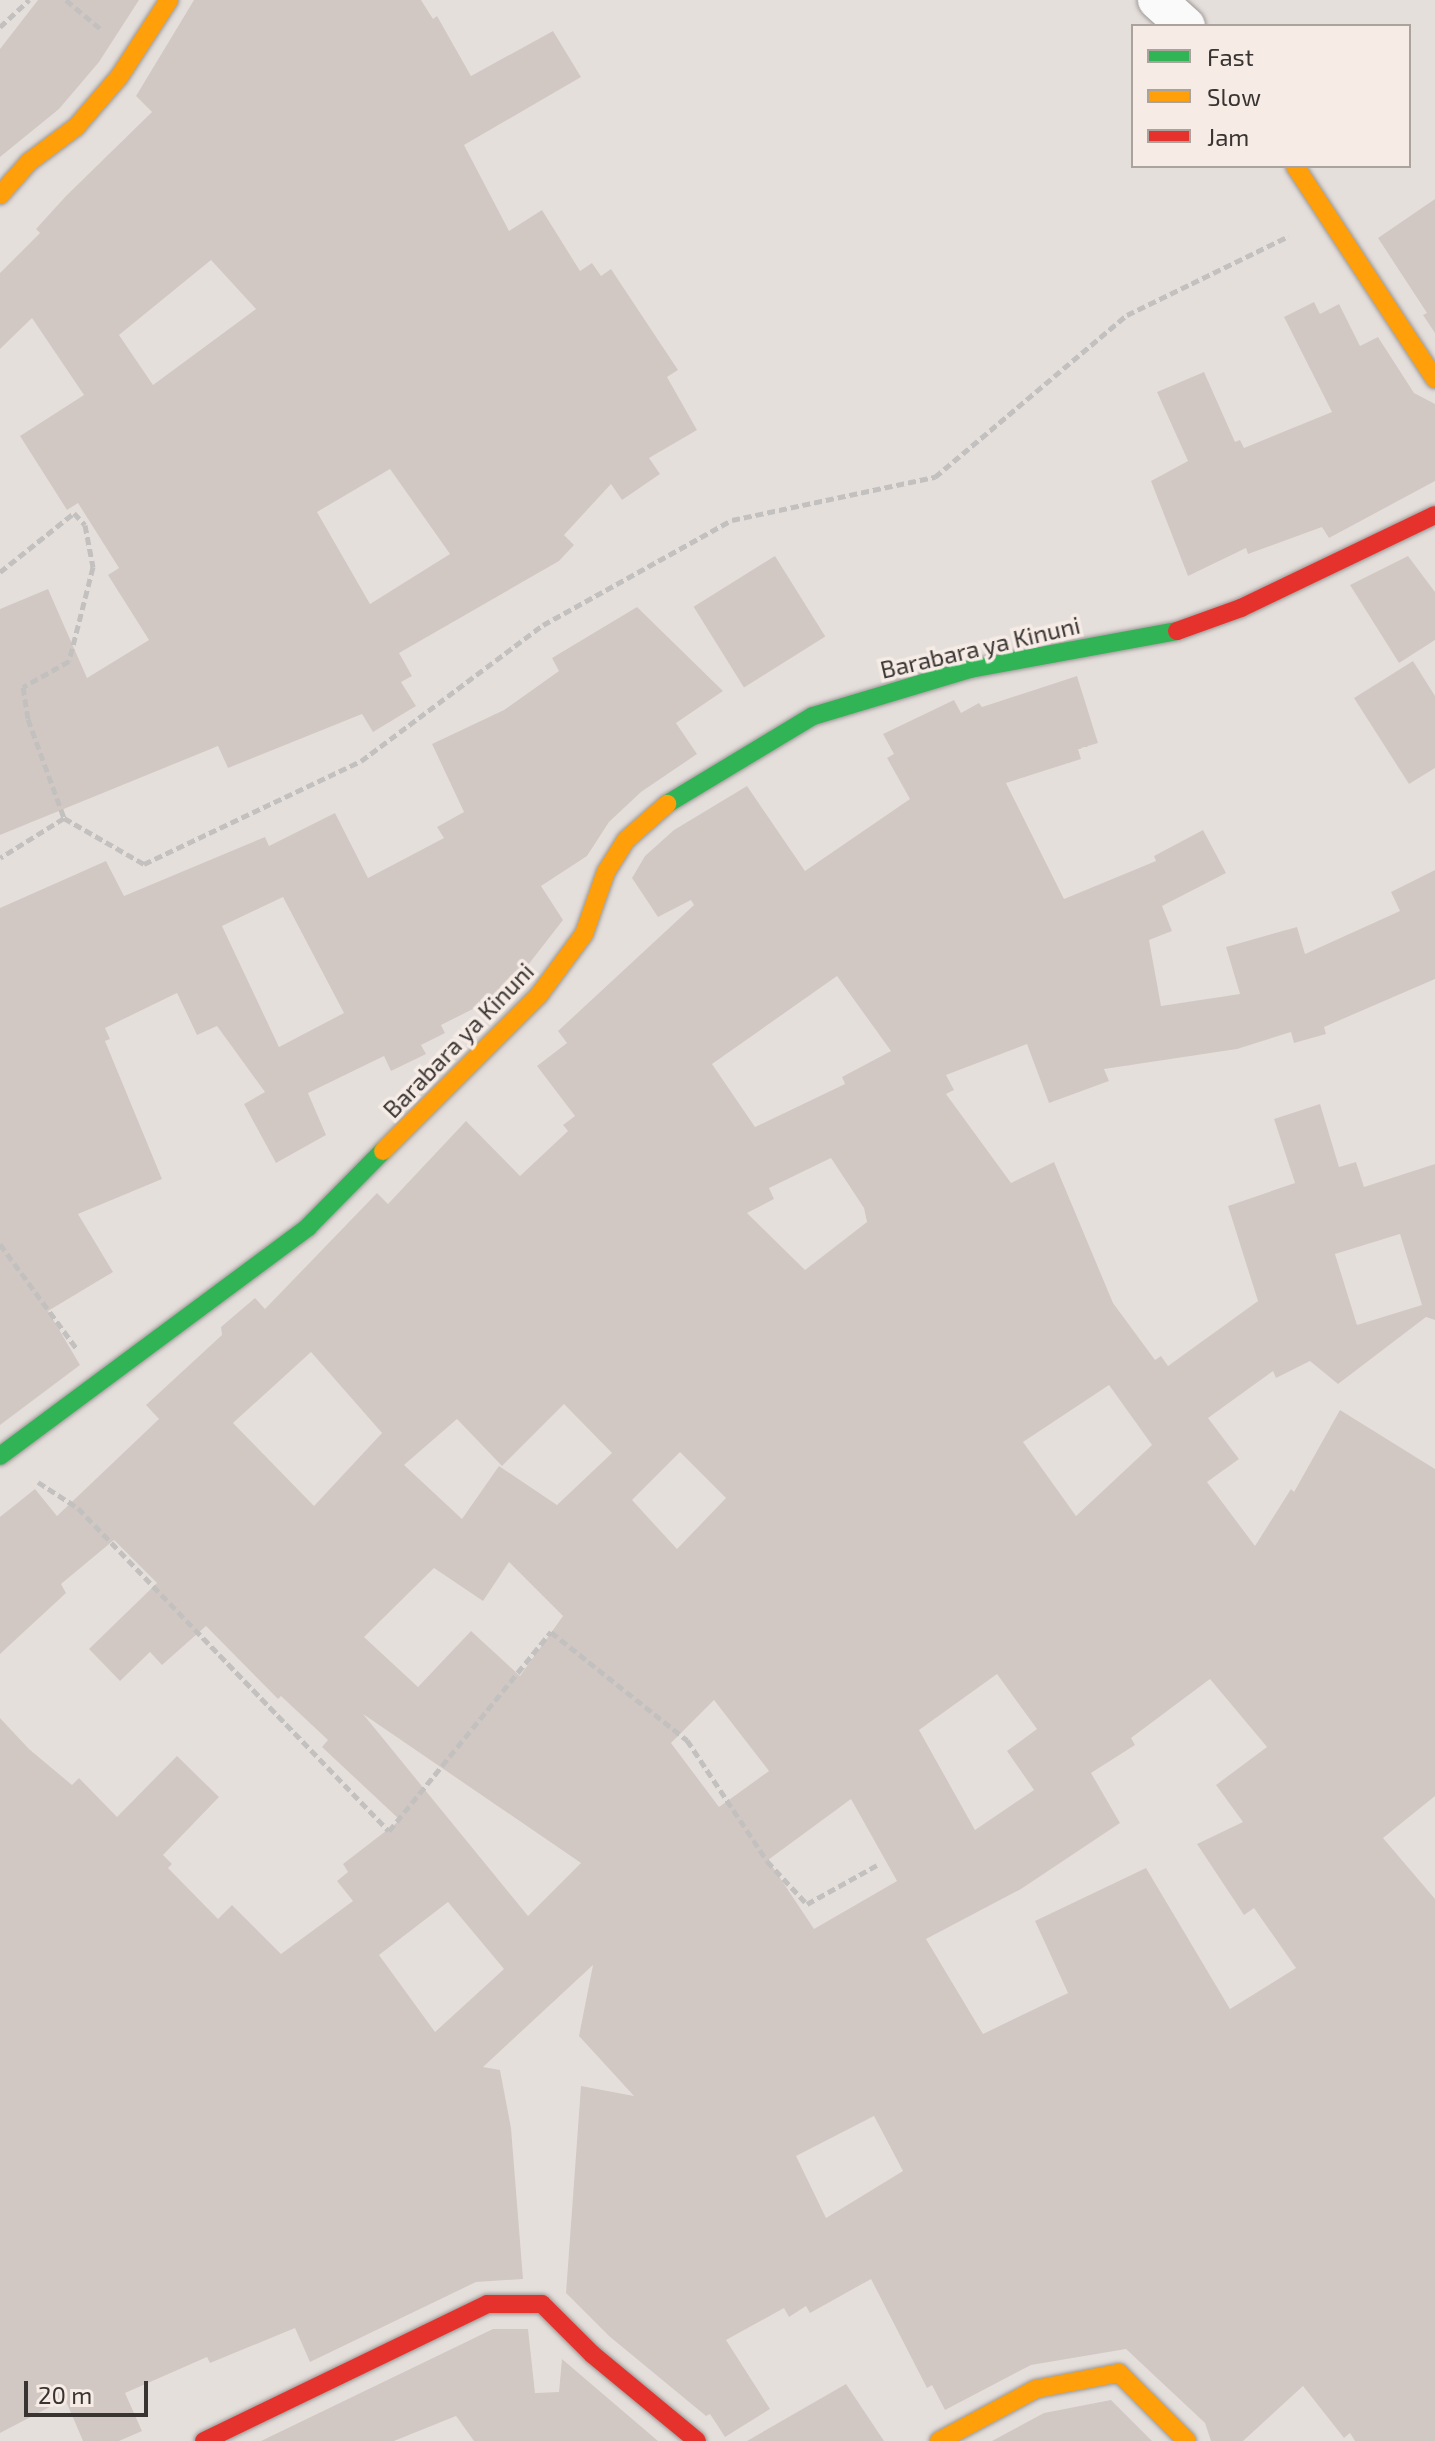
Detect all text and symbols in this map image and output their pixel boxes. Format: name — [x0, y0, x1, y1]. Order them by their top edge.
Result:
legend — [1131, 24, 1411, 168]
text: Fast — [1207, 42, 1254, 71]
text: Slow — [1207, 82, 1261, 111]
text: Jam — [1207, 122, 1249, 151]
street label: Barabara ya Kinuni — [877, 610, 1083, 684]
street label: Barabara ya Kinuni — [377, 956, 539, 1124]
scale bar — [28, 2365, 152, 2415]
text: 20 m — [38, 2380, 92, 2409]

